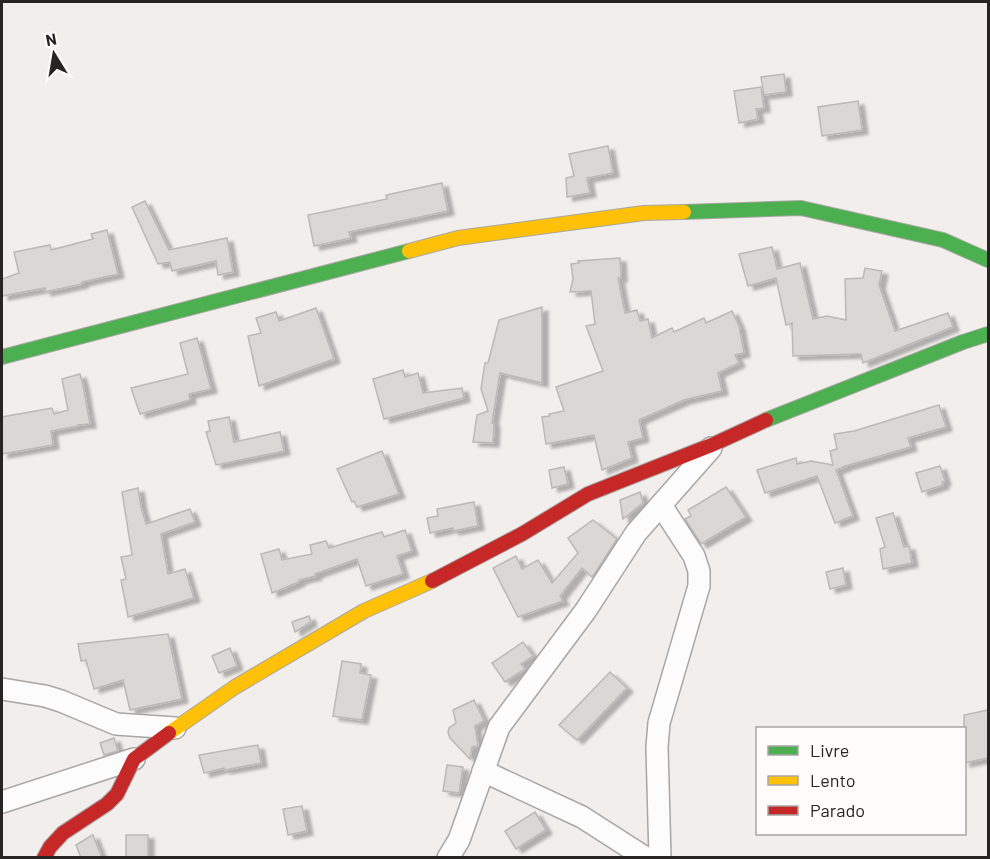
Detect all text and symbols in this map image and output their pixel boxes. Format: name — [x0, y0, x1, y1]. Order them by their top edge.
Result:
north arrow — [24, 24, 84, 84]
text: N — [44, 28, 58, 49]
legend — [756, 727, 966, 835]
text: Livre — [810, 739, 849, 761]
text: Lento — [810, 769, 856, 791]
text: Parado — [810, 799, 865, 821]

